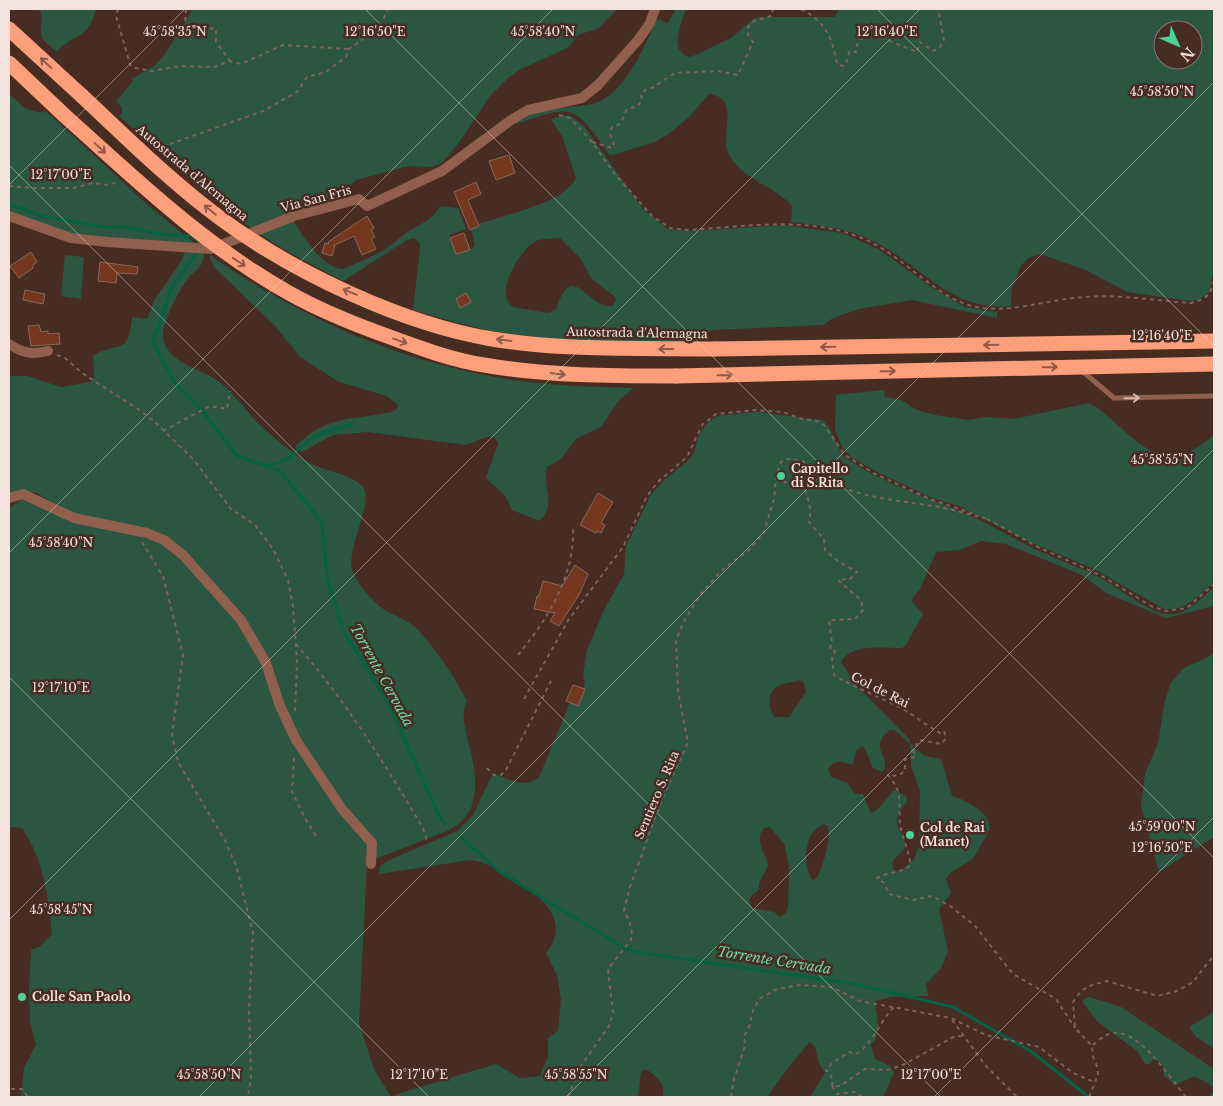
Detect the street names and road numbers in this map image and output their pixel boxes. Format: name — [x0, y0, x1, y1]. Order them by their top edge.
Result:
street label: Autostrada d'Alemagna — [133, 121, 252, 224]
street label: Via San Fris — [278, 182, 353, 215]
street label: Autostrada d'Alemagna — [565, 324, 708, 341]
street label: Col de Rai — [849, 668, 912, 711]
street label: Sentiero S. Rita — [631, 748, 682, 841]

